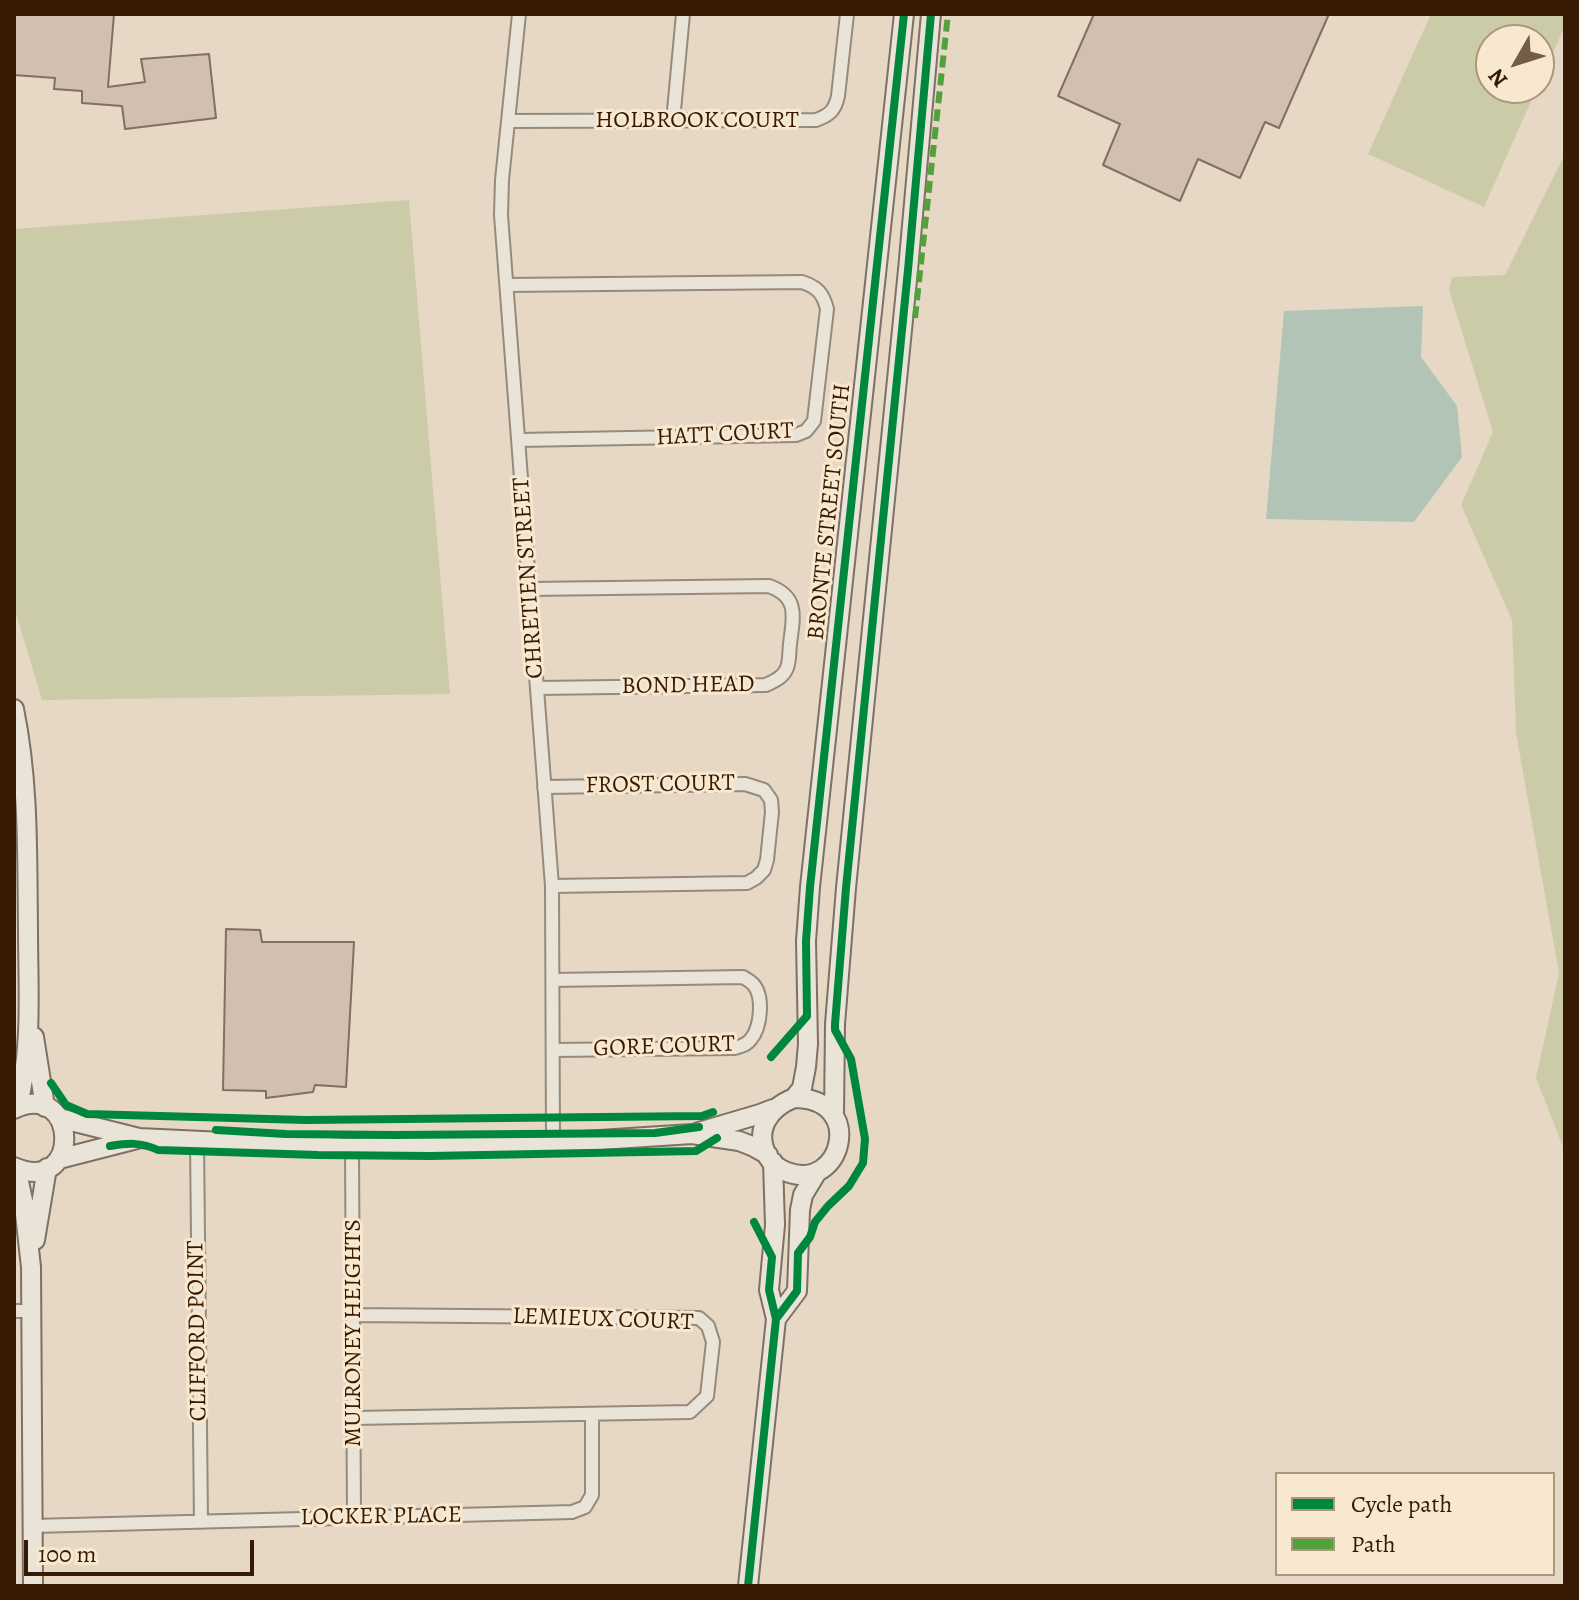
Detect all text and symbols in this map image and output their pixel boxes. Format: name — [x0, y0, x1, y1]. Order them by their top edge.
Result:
north arrow — [1475, 24, 1555, 104]
text: N — [1481, 62, 1515, 94]
street label: HOLBROOK COURT — [595, 107, 799, 135]
street label: BRONTE STREET SOUTH — [802, 382, 858, 642]
street label: HATT COURT — [655, 417, 795, 453]
street label: CHRETIEN STREET — [508, 476, 550, 680]
street label: BOND HEAD — [621, 670, 755, 702]
street label: FROST COURT — [585, 769, 735, 801]
street label: GORE COURT — [593, 1030, 735, 1064]
street label: MULRONEY HEIGHTS — [340, 1219, 368, 1447]
street label: CLIFFORD POINT — [182, 1240, 214, 1422]
street label: LEMIEUX COURT — [512, 1302, 694, 1338]
legend — [1275, 1472, 1555, 1576]
text: Cycle path — [1351, 1488, 1452, 1520]
street label: LOCKER PLACE — [300, 1501, 462, 1533]
scale bar — [28, 1524, 258, 1574]
text: Path — [1351, 1528, 1396, 1560]
text: 100 m — [38, 1538, 97, 1570]

